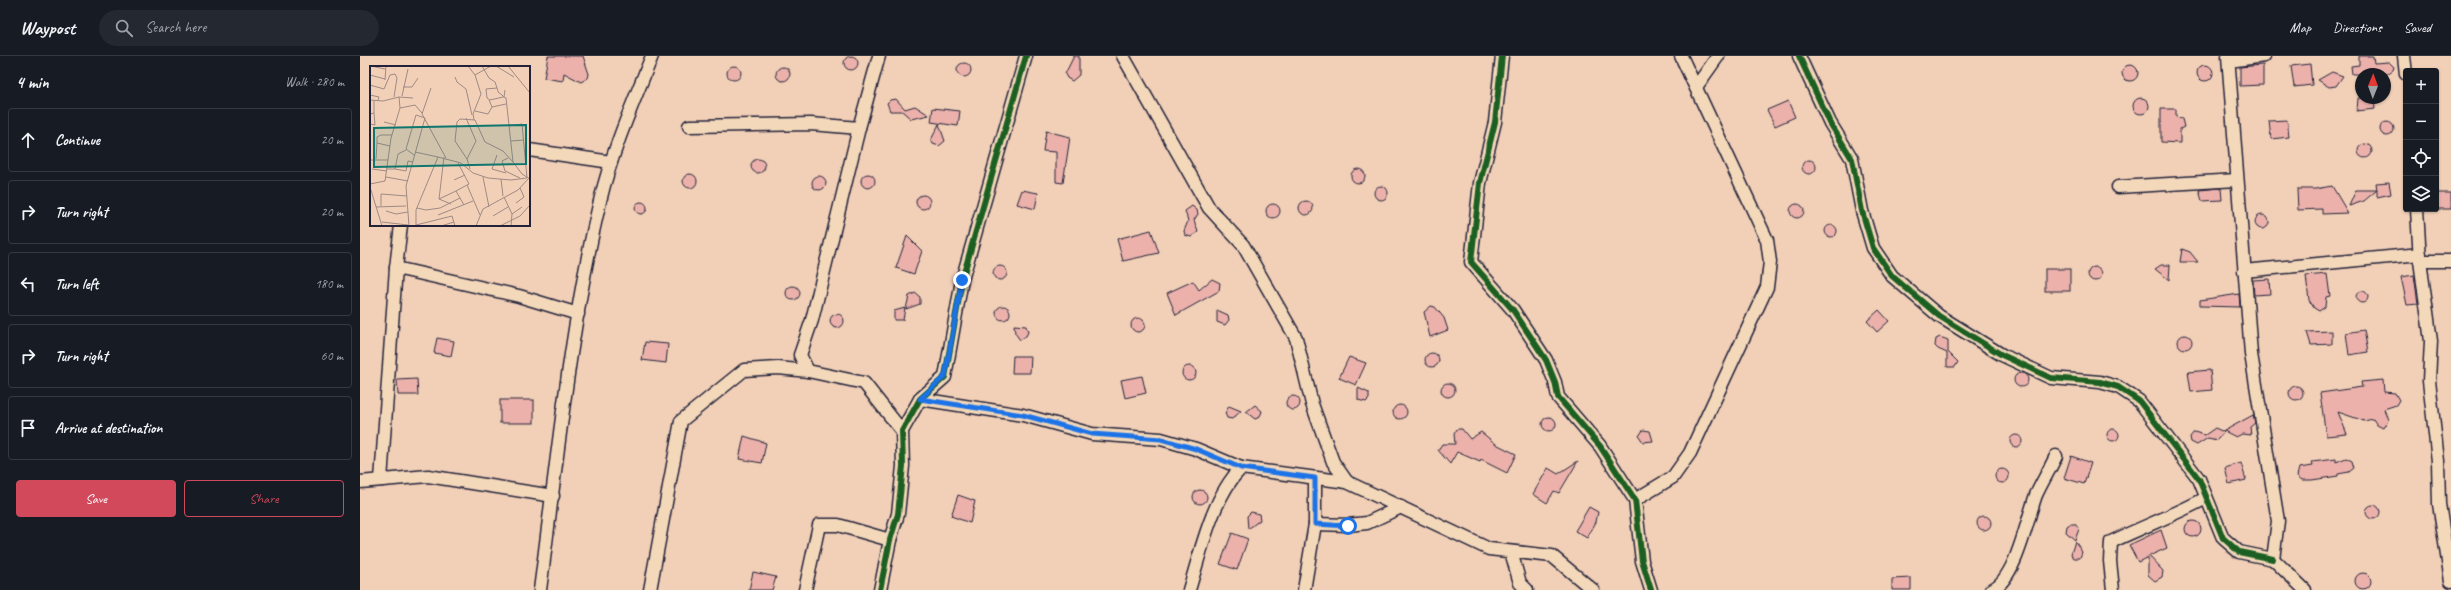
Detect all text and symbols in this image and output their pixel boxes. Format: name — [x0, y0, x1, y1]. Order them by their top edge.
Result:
search box — [99, 10, 379, 46]
text: Waypost — [20, 16, 75, 40]
icon: search — [113, 17, 135, 39]
text: Search here — [145, 18, 206, 37]
text: Map — [2290, 19, 2311, 36]
text: Directions — [2333, 19, 2382, 36]
text: Saved — [2404, 19, 2431, 36]
inset map — [370, 66, 530, 226]
north arrow — [2355, 68, 2391, 104]
map controls — [2403, 68, 2439, 212]
button: + — [2403, 68, 2439, 104]
text: 4 min — [16, 72, 49, 93]
text: Walk · 280 m — [285, 74, 344, 90]
button: − — [2403, 104, 2439, 140]
icon: ahead — [17, 129, 39, 151]
text: Continue — [55, 131, 100, 150]
text: 20 m — [321, 132, 343, 148]
button: locate — [2403, 140, 2439, 176]
button: layers — [2403, 176, 2439, 212]
icon: right — [17, 201, 39, 223]
text: Turn right — [55, 203, 108, 222]
text: 20 m — [321, 204, 343, 220]
route end — [953, 271, 971, 289]
icon: left — [17, 273, 39, 295]
text: Turn left — [55, 275, 98, 294]
text: 180 m — [315, 276, 343, 292]
icon: right — [17, 345, 39, 367]
text: Turn right — [55, 347, 108, 366]
text: 60 m — [321, 348, 343, 364]
icon: arrive — [17, 417, 39, 439]
text: Arrive at destination — [55, 419, 162, 438]
button: Save — [16, 480, 176, 517]
button: Share — [184, 480, 344, 517]
route start — [1339, 517, 1357, 535]

